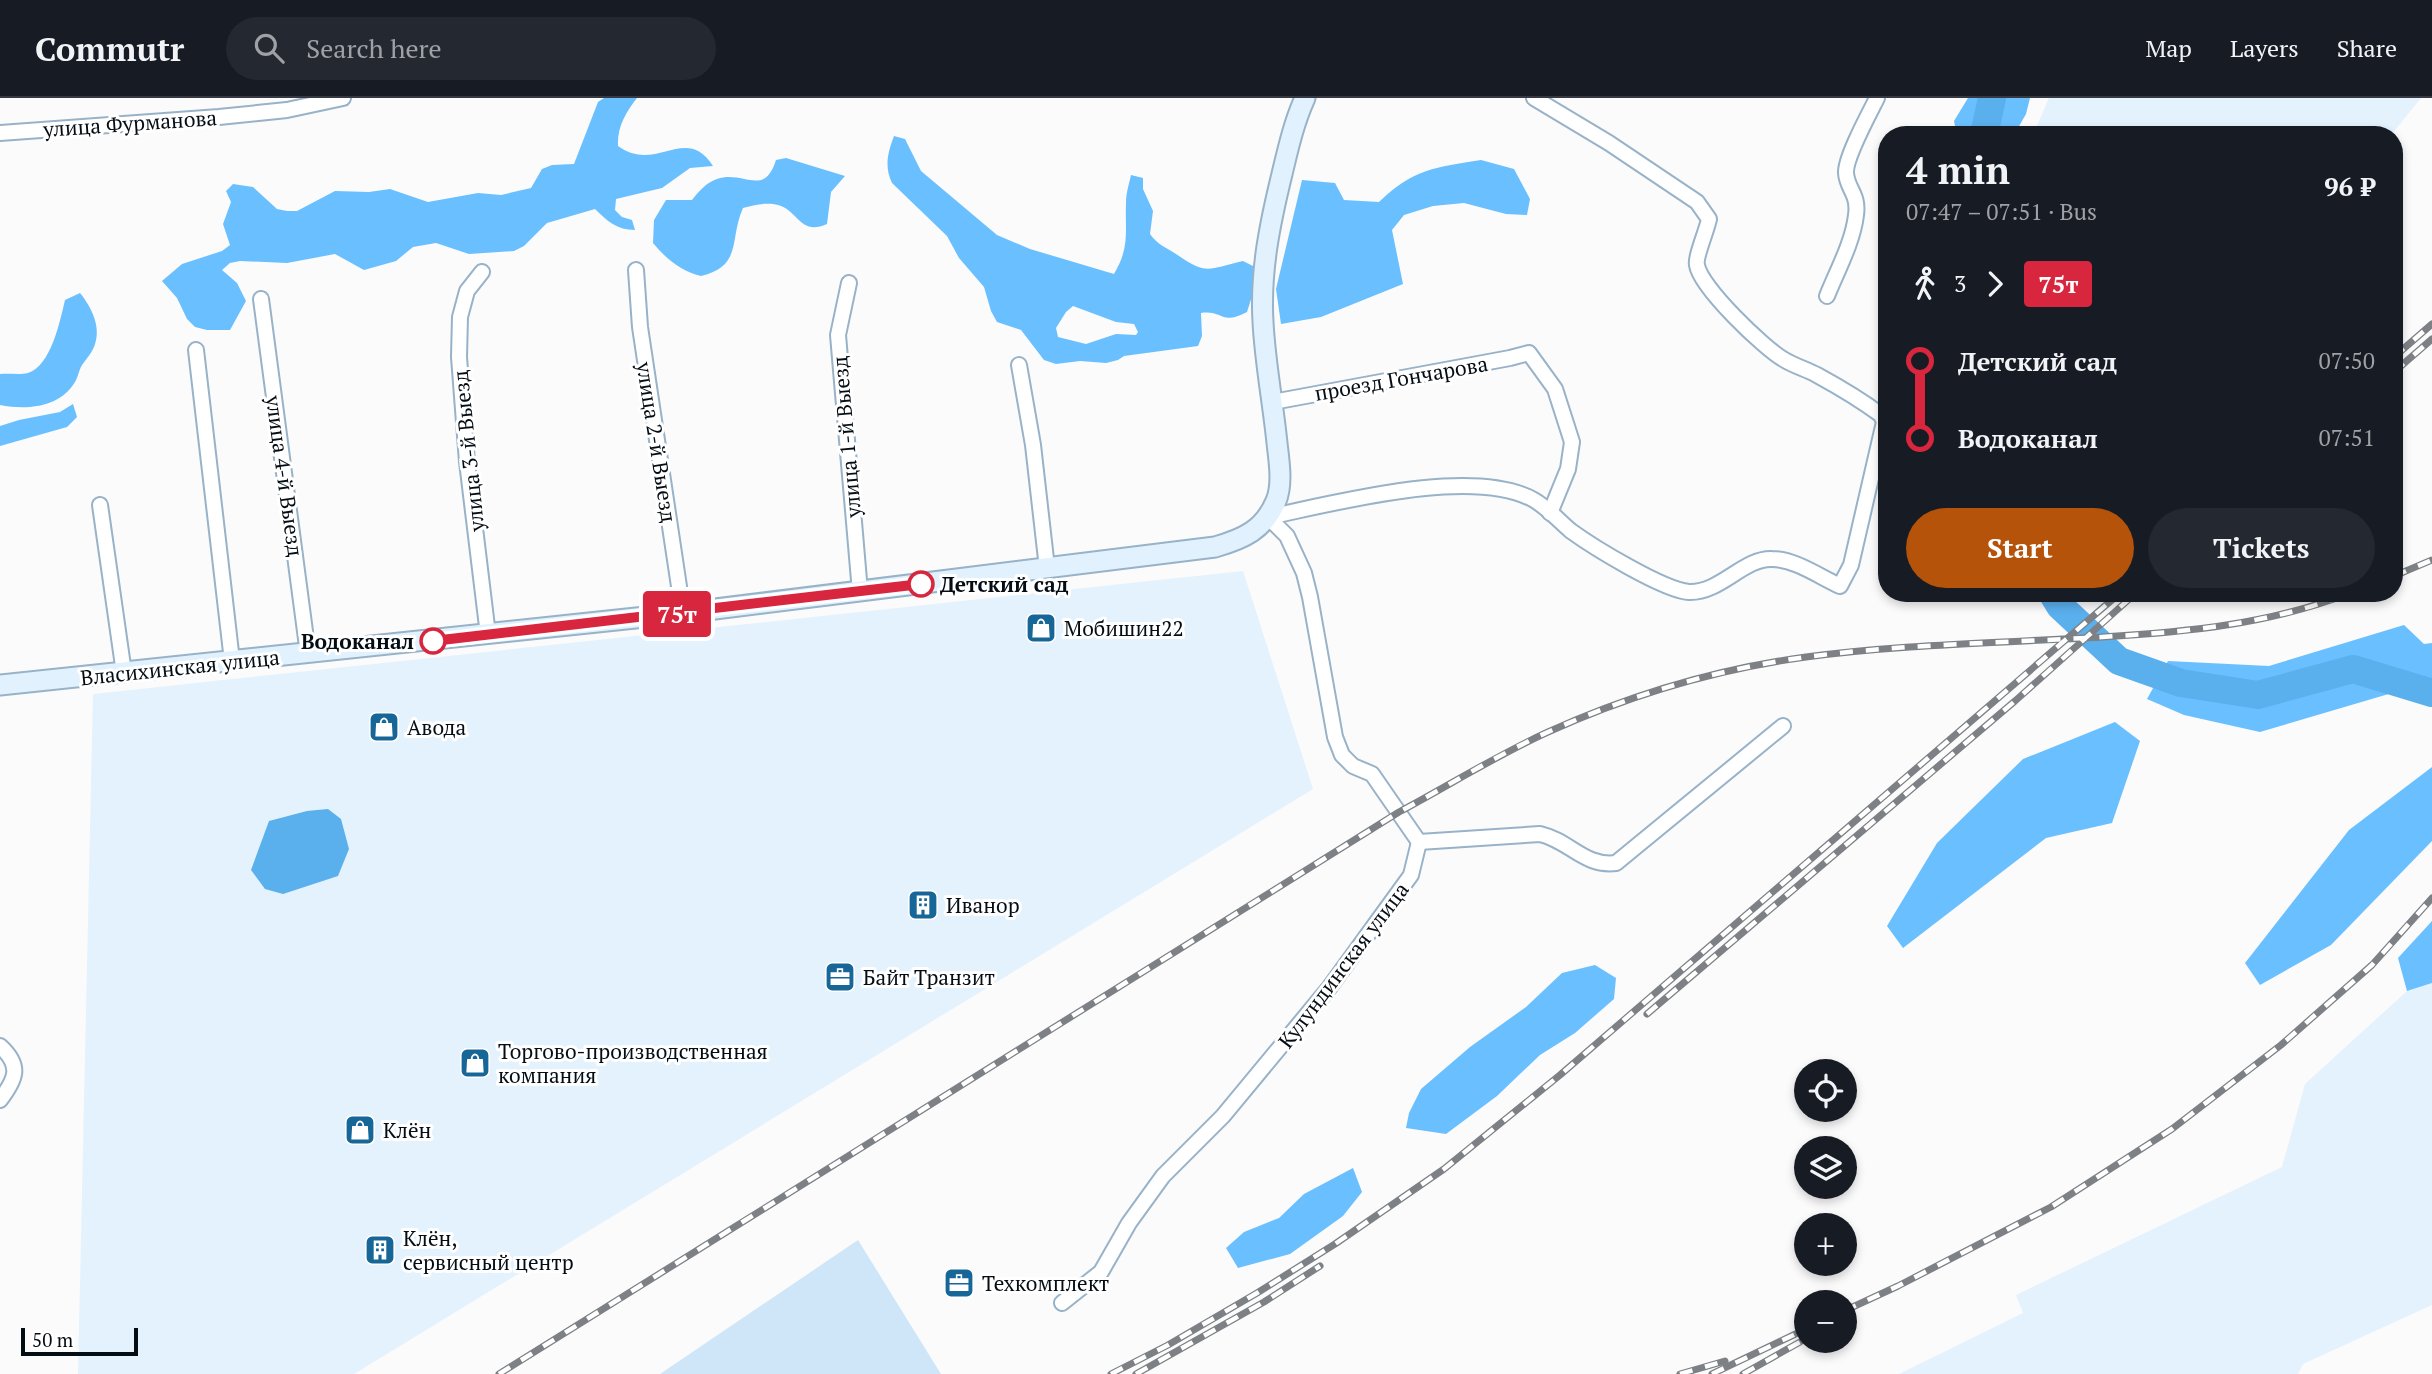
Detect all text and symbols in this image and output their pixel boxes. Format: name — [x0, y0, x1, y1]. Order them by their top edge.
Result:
search box — [226, 17, 716, 80]
text: Commutr — [35, 27, 184, 70]
icon: search — [250, 29, 288, 67]
text: Search here — [306, 31, 442, 65]
text: Map — [2145, 32, 2192, 64]
text: Layers — [2230, 32, 2299, 64]
text: Share — [2337, 32, 2397, 64]
street label: улица Фурманова — [41, 103, 218, 143]
text: 4 min — [1906, 145, 2010, 195]
text: 96 ₽ — [2324, 169, 2375, 203]
text: 07:47 – 07:51 · Bus — [1906, 196, 2097, 227]
icon: walk — [1906, 265, 1944, 303]
icon: forward — [1976, 265, 2014, 303]
text: 3 — [1954, 268, 1966, 299]
text: 75т — [2038, 268, 2078, 300]
text: Детский сад — [1958, 344, 2117, 378]
text: 07:50 — [2318, 345, 2375, 376]
street label: проезд Гончарова — [1312, 349, 1490, 407]
street label: улица 1-й Выезд — [825, 355, 867, 520]
street label: улица 2-й Выезд — [630, 359, 684, 524]
street label: улица 3-й Выезд — [446, 369, 491, 534]
street label: улица 4-й Выезд — [260, 393, 310, 558]
text: Водоканал — [1958, 421, 2098, 455]
text: 07:51 — [2318, 422, 2375, 453]
button: Start — [1906, 508, 2134, 588]
button: Tickets — [2148, 508, 2375, 588]
place label: Детский сад — [940, 570, 1069, 598]
marker: Детский сад — [908, 571, 934, 597]
line badge: 75т — [637, 591, 717, 637]
text: 75т — [657, 598, 697, 630]
shop icon: Мобишин22 — [1024, 611, 1058, 645]
place label: Мобишин22 — [1064, 614, 1184, 642]
place label: Водоканал — [301, 627, 414, 655]
marker: Водоканал — [420, 628, 446, 654]
street label: Власихинская улица — [79, 643, 281, 691]
shop icon: Авода — [367, 710, 401, 744]
place label: Авода — [407, 713, 467, 741]
street label: Кулундинская улица — [1271, 876, 1415, 1054]
building icon: Иванор — [906, 888, 940, 922]
place label: Иванор — [946, 891, 1020, 919]
office icon: Байт Транзит — [823, 960, 857, 994]
place label: Байт Транзит — [863, 963, 995, 991]
place label: Торгово-производственная компания — [498, 1037, 768, 1089]
shop icon: Торгово-производственная компания — [458, 1046, 492, 1080]
map controls — [1794, 1059, 1857, 1353]
button: locate — [1794, 1059, 1857, 1122]
shop icon: Клён — [343, 1113, 377, 1147]
place label: Клён — [383, 1116, 432, 1144]
button: layers — [1794, 1136, 1857, 1199]
button: + — [1794, 1213, 1857, 1276]
place label: Клён, сервисный центр — [403, 1224, 574, 1276]
building icon: Клён, сервисный центр — [363, 1233, 397, 1267]
office icon: Техкомплект — [942, 1266, 976, 1300]
place label: Техкомплект — [982, 1269, 1109, 1297]
button: − — [1794, 1290, 1857, 1353]
scale bar — [21, 1325, 138, 1357]
text: 50 m — [32, 1327, 73, 1352]

